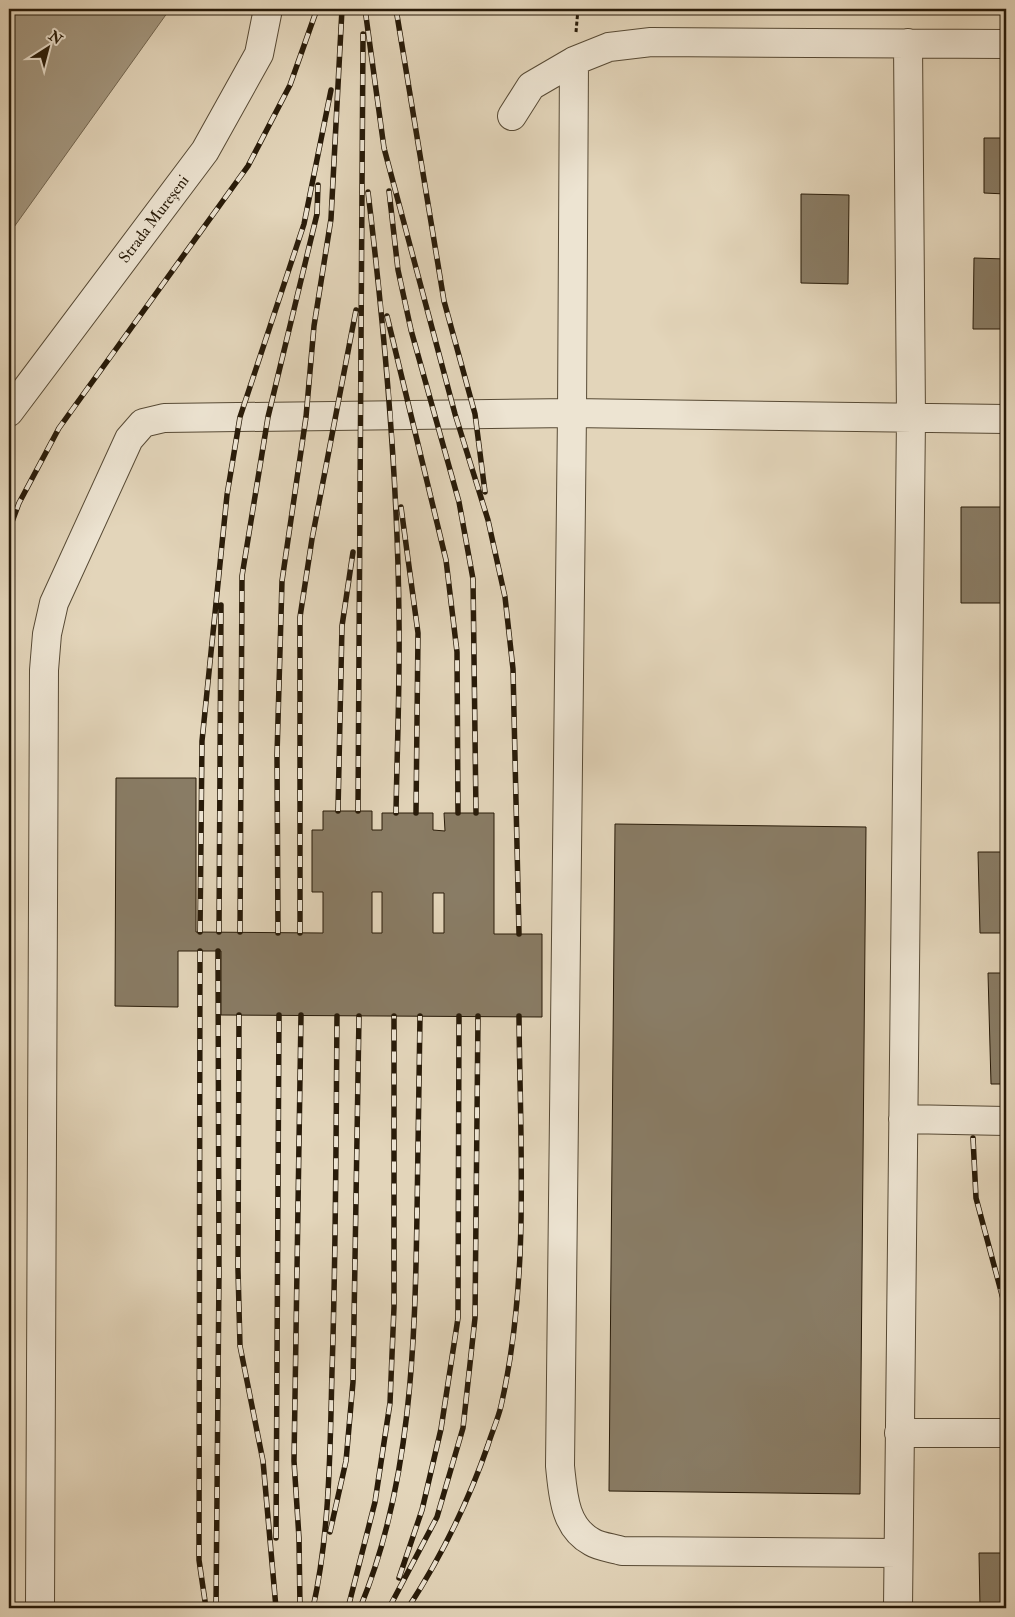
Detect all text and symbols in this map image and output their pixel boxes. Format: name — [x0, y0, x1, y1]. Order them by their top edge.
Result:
north arrow — [22, 22, 72, 72]
text: N — [44, 27, 66, 49]
street label: Strada Mureșeni — [114, 171, 194, 267]

